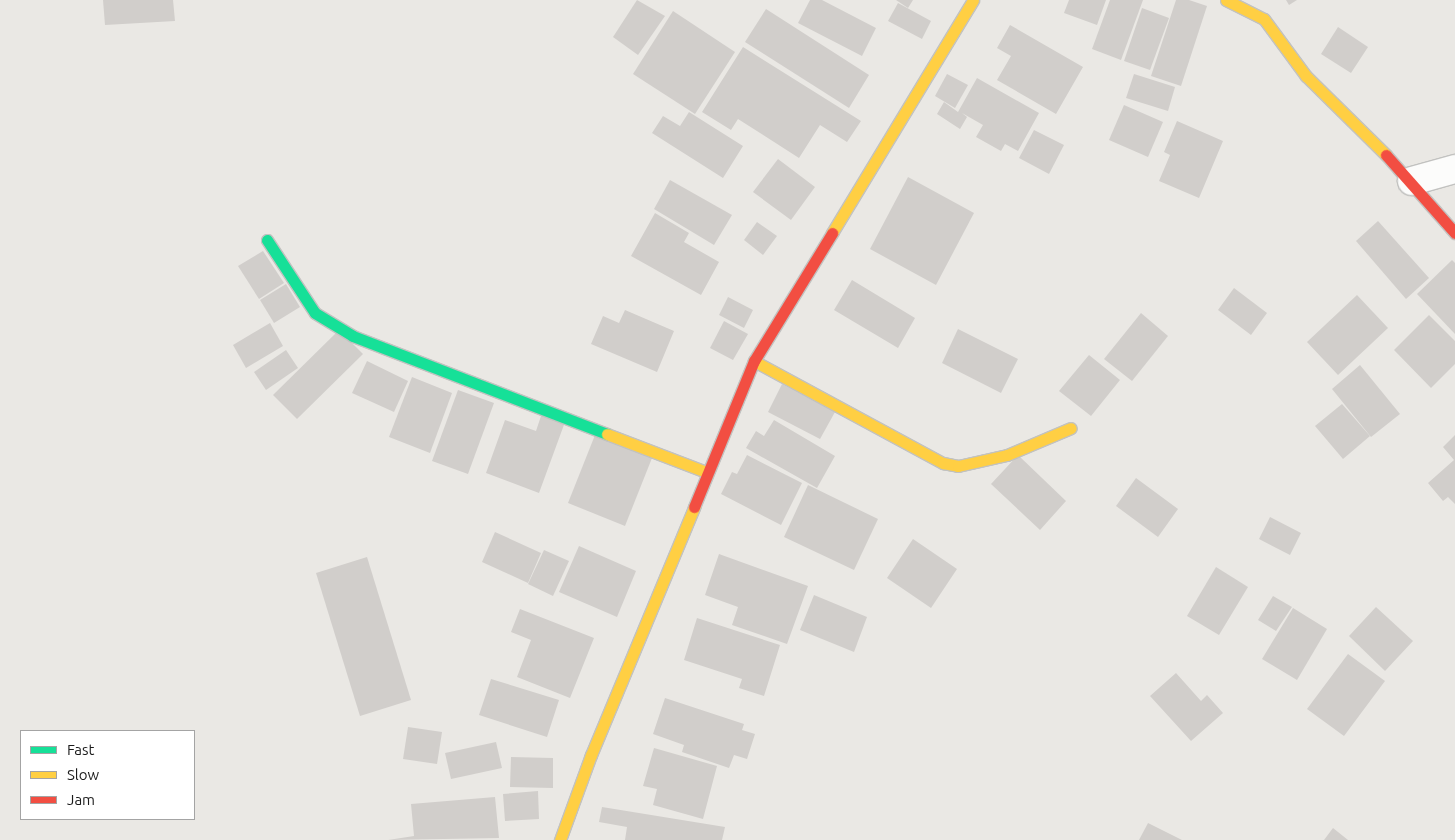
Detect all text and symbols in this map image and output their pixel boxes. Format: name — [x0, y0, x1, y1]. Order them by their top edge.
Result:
legend — [20, 730, 195, 820]
text: Fast — [67, 741, 94, 758]
text: Slow — [67, 766, 99, 783]
text: Jam — [67, 791, 95, 808]

